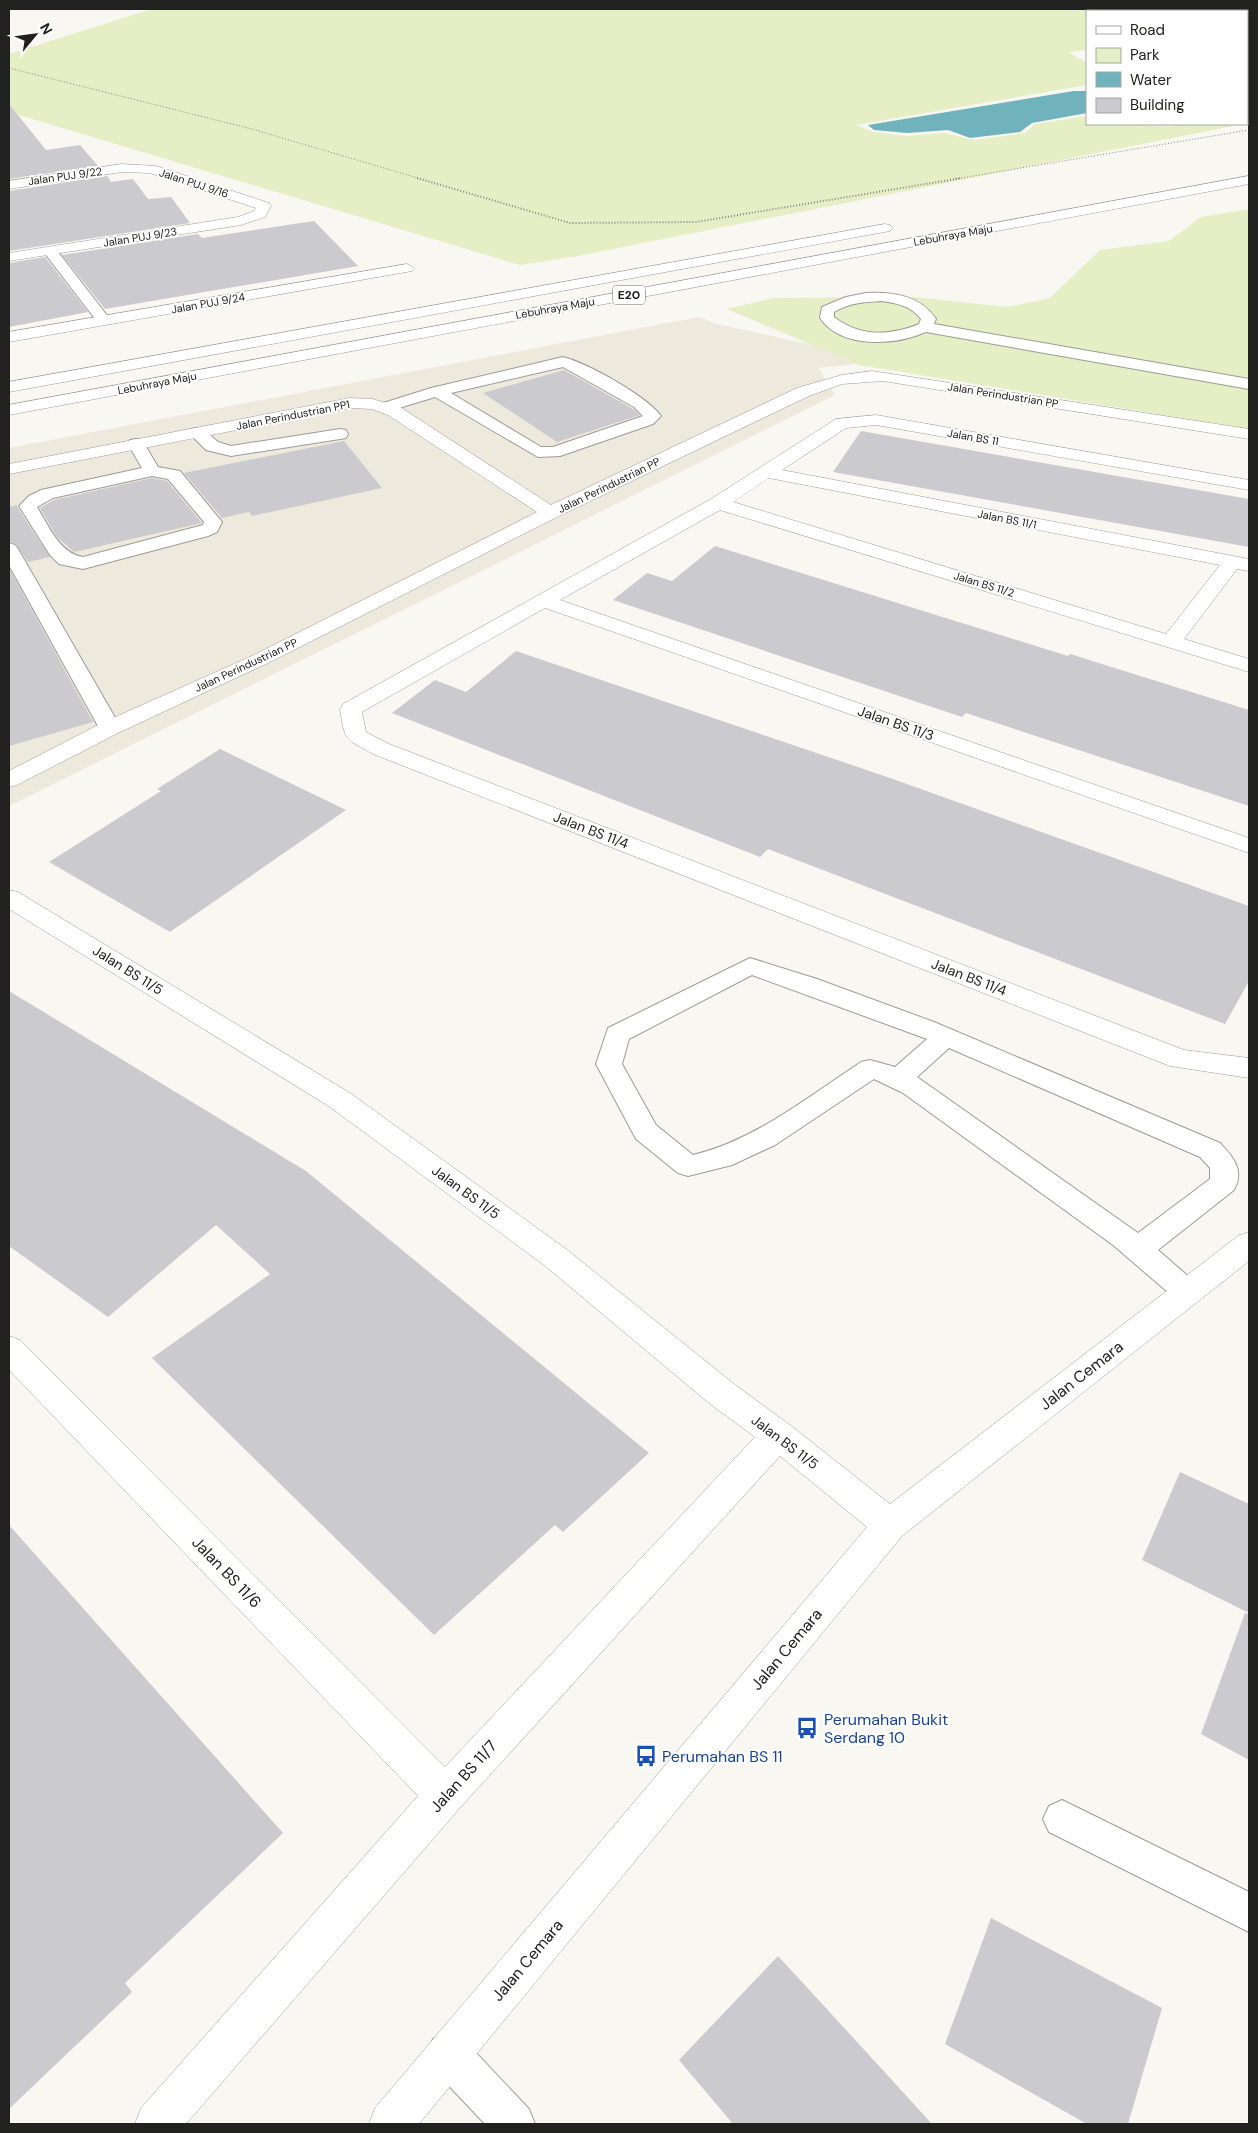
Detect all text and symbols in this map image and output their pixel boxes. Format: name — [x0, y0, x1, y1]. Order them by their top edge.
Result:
north arrow — [10, 10, 60, 60]
legend — [1086, 10, 1248, 125]
text: N — [36, 20, 57, 38]
text: Road — [1130, 20, 1165, 40]
text: Park — [1130, 45, 1160, 65]
text: Water — [1130, 70, 1172, 90]
text: Building — [1130, 95, 1185, 115]
street label: Jalan PUJ 9/22 — [27, 164, 103, 188]
street label: Jalan PUJ 9/16 — [157, 165, 231, 201]
street label: Lebuhraya Maju — [912, 221, 994, 249]
street label: Jalan PUJ 9/23 — [102, 224, 178, 250]
road number: E20 — [613, 286, 645, 304]
street label: Jalan PUJ 9/24 — [170, 290, 246, 316]
street label: Lebuhraya Maju — [514, 294, 596, 322]
street label: Lebuhraya Maju — [116, 368, 198, 398]
street label: Jalan Perindustrian PP — [947, 379, 1059, 411]
street label: Jalan Perindustrian PP1 — [235, 397, 351, 433]
street label: Jalan BS 11 — [946, 426, 1000, 448]
street label: Jalan Perindustrian PP — [556, 454, 662, 516]
street label: Jalan BS 11/1 — [976, 506, 1038, 532]
street label: Jalan BS 11/2 — [952, 568, 1016, 600]
street label: Jalan Perindustrian PP — [192, 635, 300, 695]
street label: Jalan BS 11/3 — [856, 702, 936, 744]
street label: Jalan BS 11/4 — [551, 807, 632, 853]
street label: Jalan BS 11/5 — [89, 941, 167, 999]
street label: Jalan BS 11/4 — [929, 954, 1010, 1000]
street label: Jalan BS 11/5 — [428, 1161, 504, 1223]
street label: Jalan Cemara — [1035, 1336, 1127, 1415]
street label: Jalan BS 11/5 — [748, 1411, 822, 1473]
street label: Jalan BS 11/6 — [187, 1532, 266, 1613]
street label: Jalan Cemara — [746, 1604, 827, 1695]
place label: Perumahan Bukit Serdang 10 — [824, 1709, 948, 1748]
bus stop icon: Perumahan Bukit Serdang 10 — [794, 1715, 820, 1741]
street label: Jalan BS 11/7 — [425, 1736, 501, 1817]
bus stop icon: Perumahan BS 11 — [633, 1743, 659, 1769]
place label: Perumahan BS 11 — [662, 1746, 782, 1767]
street label: Jalan Cemara — [487, 1915, 568, 2006]

